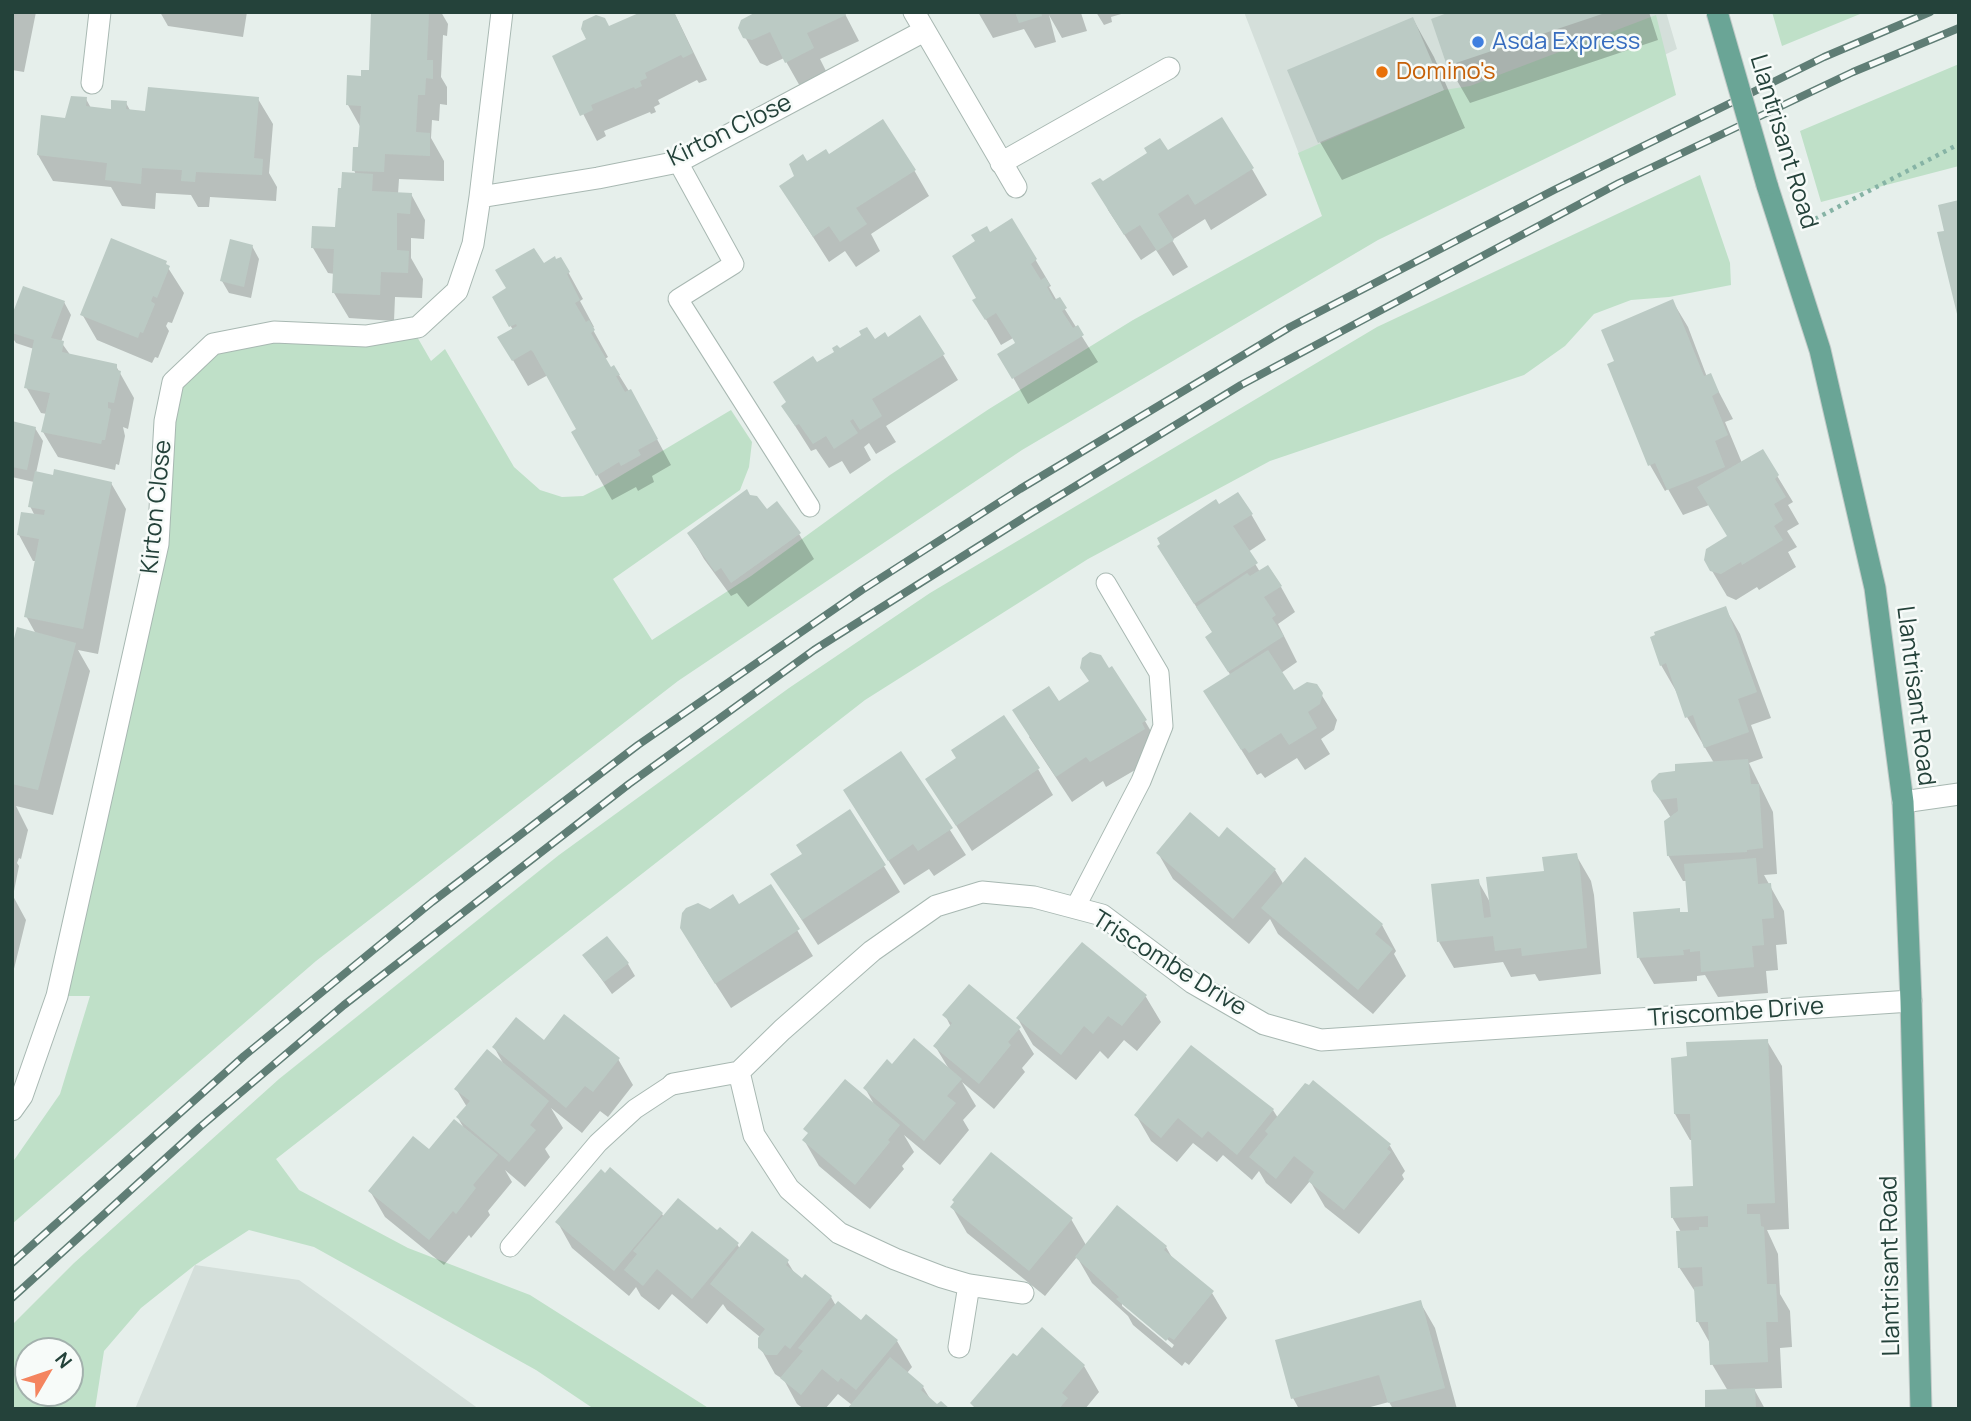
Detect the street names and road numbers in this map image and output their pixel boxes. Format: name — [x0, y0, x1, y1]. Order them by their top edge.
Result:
street label: Llantrisant Road — [1743, 51, 1823, 233]
street label: Kirton Close — [663, 89, 797, 173]
street label: Kirton Close — [136, 439, 178, 575]
street label: Llantrisant Road — [1890, 605, 1940, 787]
street label: Triscombe Drive — [1086, 905, 1252, 1023]
street label: Triscombe Drive — [1647, 992, 1825, 1034]
street label: Llantrisant Road — [1875, 1175, 1907, 1357]

